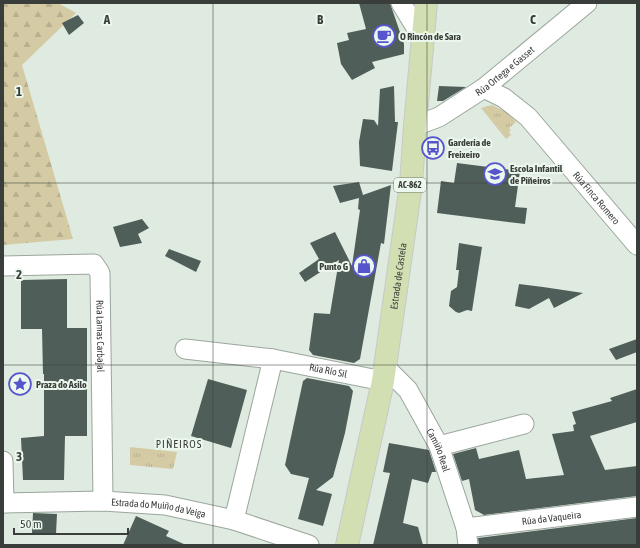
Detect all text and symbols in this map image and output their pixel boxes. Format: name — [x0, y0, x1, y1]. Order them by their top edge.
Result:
text: A — [103, 12, 111, 27]
text: B — [317, 12, 324, 27]
text: C — [530, 12, 536, 27]
cafe icon: O Rincón de Sara — [371, 23, 397, 49]
place label: O Rincón de Sara — [400, 31, 461, 42]
street label: Rúa Ortega e Gasset — [473, 44, 536, 98]
text: 1 — [16, 84, 22, 99]
bus stop icon: Gardería de Freixeiro — [420, 135, 446, 161]
place label: Gardería de Freixeiro — [448, 137, 491, 160]
school or university icon: Escola Infantil de Piñeiros — [482, 161, 508, 187]
place label: Escola Infantil de Piñeiros — [510, 163, 563, 186]
street label: Rúa Finca Romero — [571, 169, 622, 227]
road number: AC-862 — [394, 178, 426, 192]
street label: Estrada de Castela — [388, 242, 408, 310]
shop icon: Punto G — [351, 253, 377, 279]
place label: Punto G — [319, 261, 349, 272]
text: 2 — [16, 267, 22, 282]
street label: Rúa Lamas Carbajal — [95, 300, 107, 373]
street label: Rúa Río Sil — [308, 361, 349, 379]
place icon: Praza do Asilo — [7, 371, 33, 397]
place label: Praza do Asilo — [36, 379, 87, 390]
street label: Camiño Real — [425, 426, 453, 473]
district label: PIÑEIROS — [156, 438, 202, 450]
text: 3 — [16, 449, 22, 464]
street label: Estrada do Muíño da Veiga — [111, 496, 207, 519]
street label: Rúa da Vaqueira — [521, 508, 582, 527]
scale bar — [14, 510, 128, 536]
text: 50 m — [20, 517, 42, 531]

